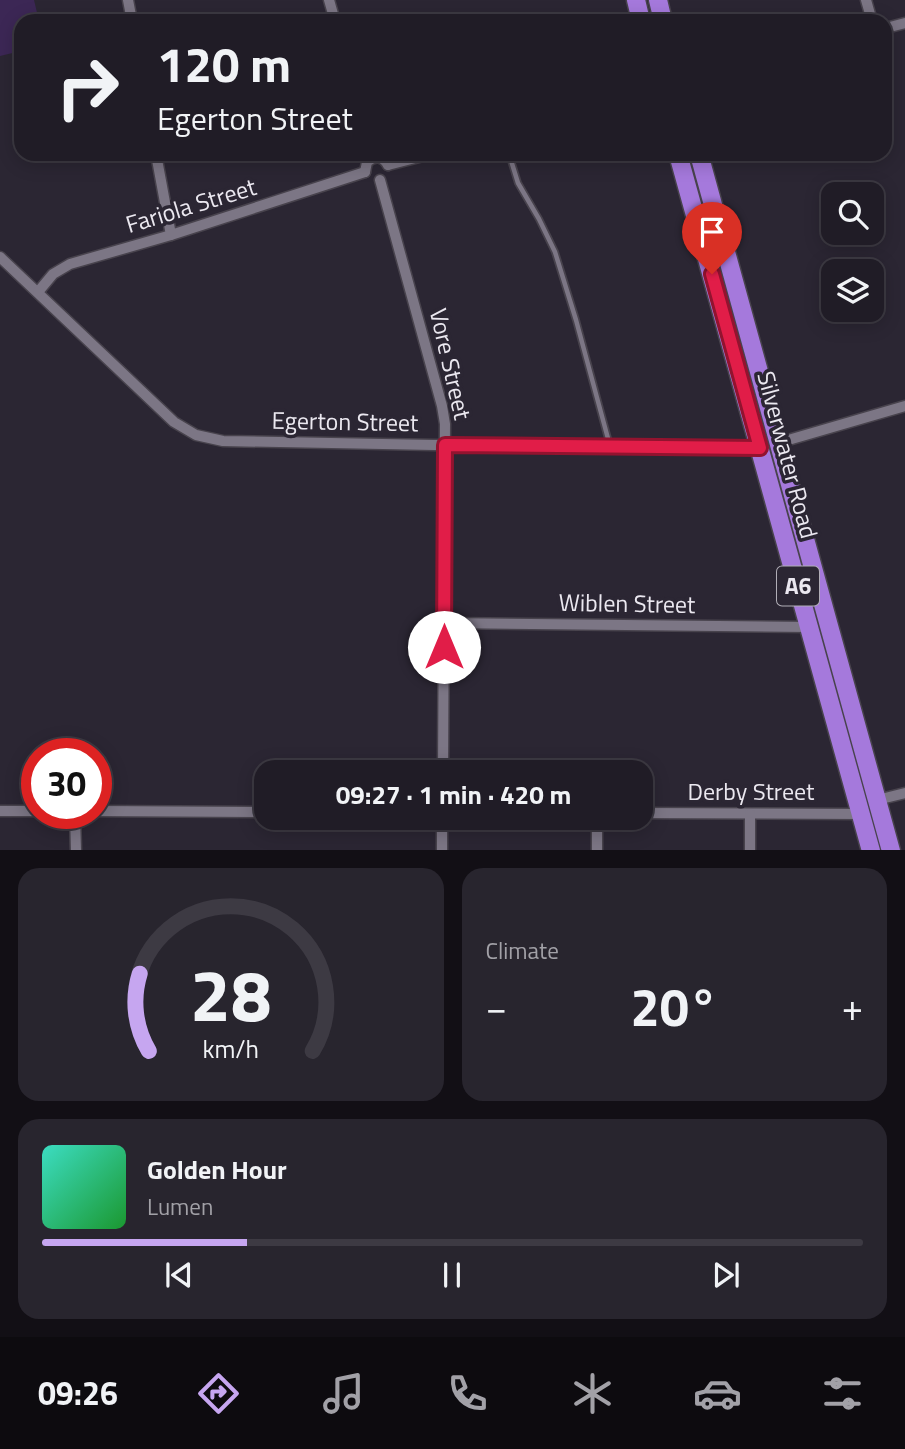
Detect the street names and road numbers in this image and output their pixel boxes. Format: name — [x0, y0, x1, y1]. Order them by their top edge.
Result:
street label: Fariola Street — [121, 168, 261, 242]
street label: Vore Street — [421, 305, 481, 424]
street label: Silverwater Road — [748, 367, 828, 542]
street label: Egerton Street — [271, 402, 419, 440]
road number: A6 — [777, 566, 819, 606]
street label: Wiblen Street — [558, 584, 696, 622]
street label: Derby Street — [687, 773, 815, 809]

